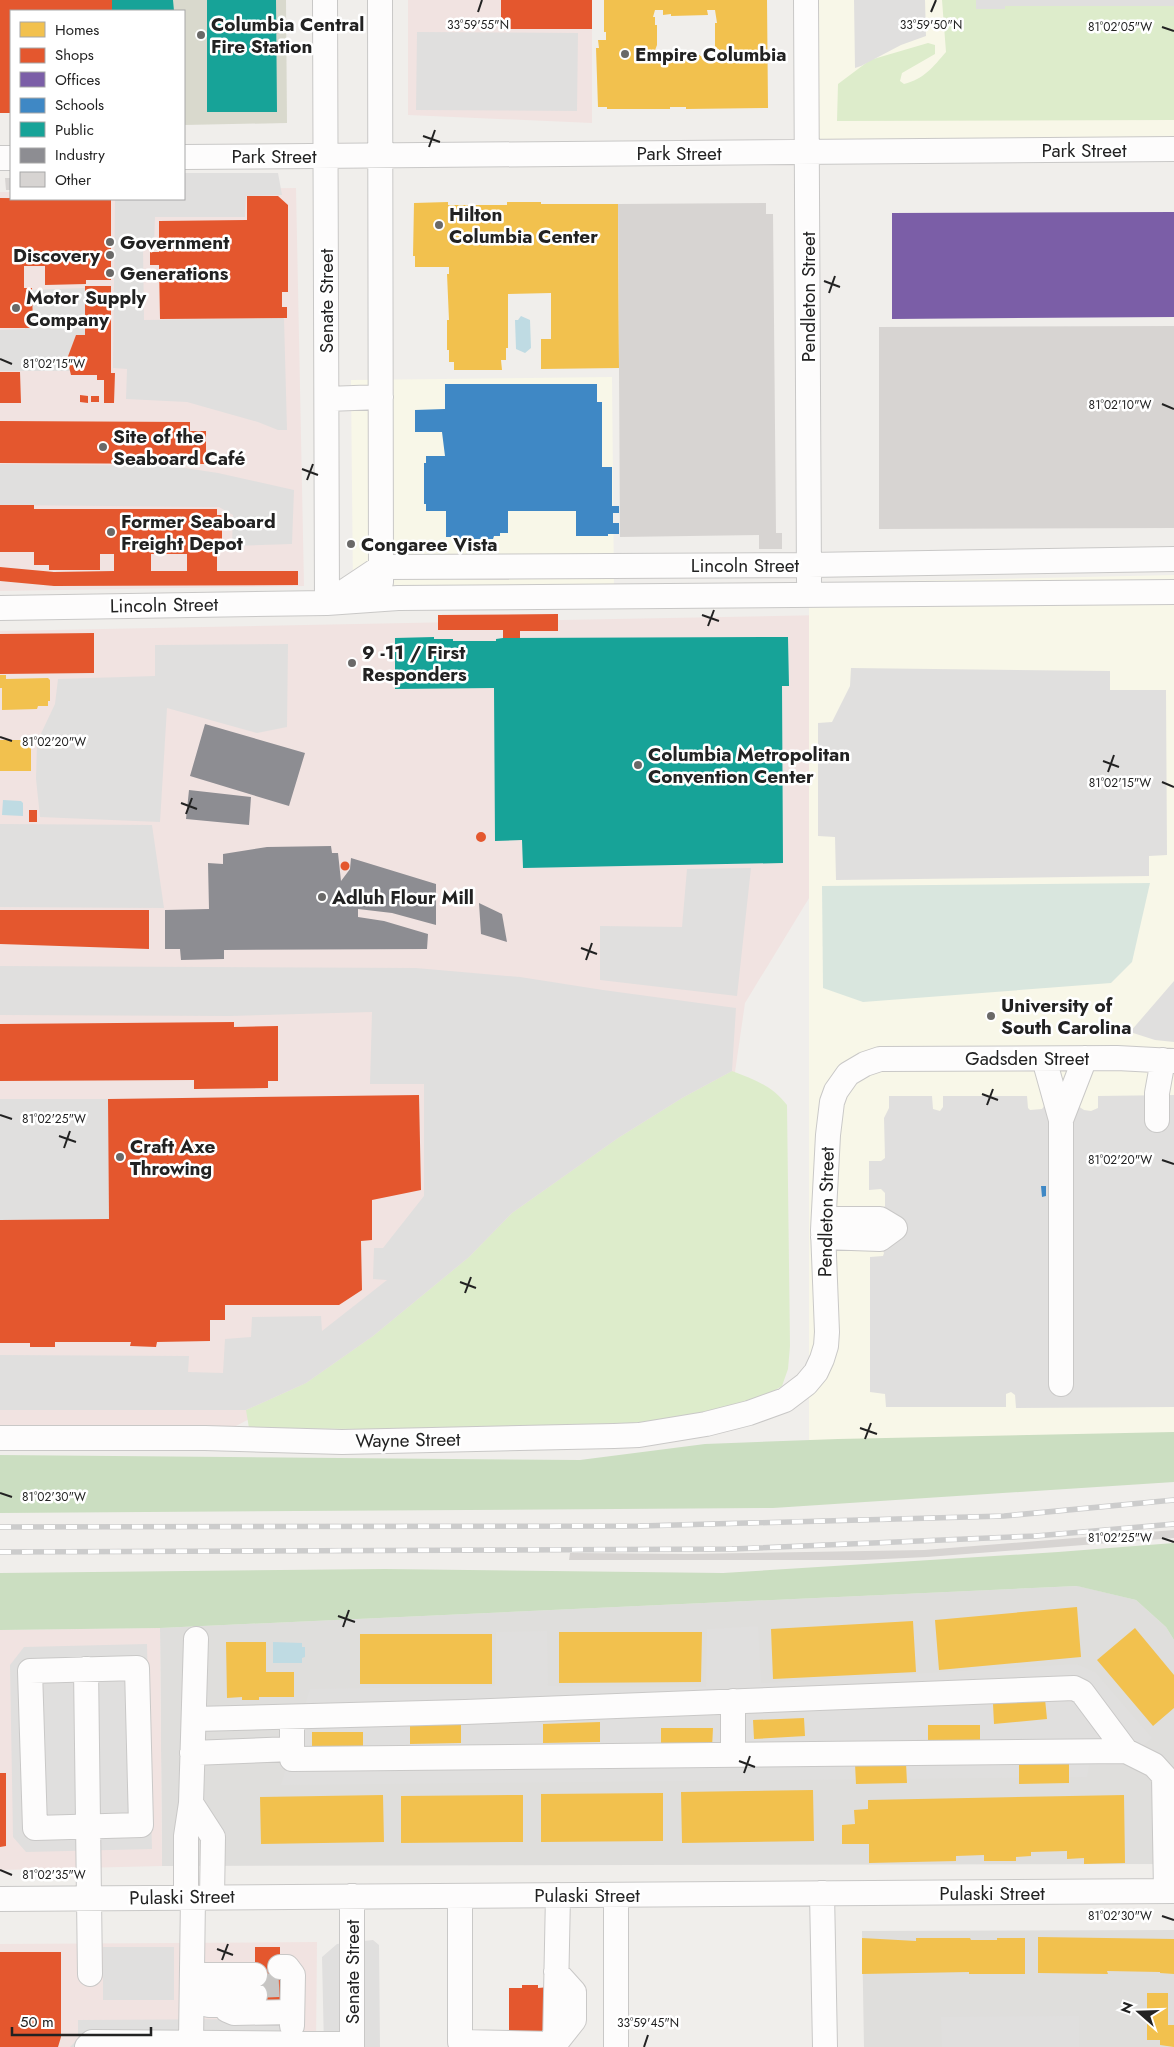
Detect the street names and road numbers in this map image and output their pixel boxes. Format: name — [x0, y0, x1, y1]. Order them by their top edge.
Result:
street label: Park Street — [1042, 137, 1127, 164]
street label: Park Street — [637, 140, 722, 167]
street label: Park Street — [232, 143, 317, 170]
street label: Pendleton Street — [795, 231, 822, 362]
street label: Senate Street — [313, 248, 340, 353]
street label: Lincoln Street — [691, 552, 800, 579]
street label: Lincoln Street — [110, 591, 219, 619]
street label: Gadsden Street — [965, 1045, 1089, 1072]
street label: Pendleton Street — [811, 1146, 841, 1277]
street label: Wayne Street — [355, 1426, 461, 1454]
street label: Pulaski Street — [939, 1880, 1045, 1907]
street label: Pulaski Street — [534, 1882, 640, 1909]
street label: Pulaski Street — [129, 1883, 235, 1911]
street label: Senate Street — [339, 1919, 366, 2024]

